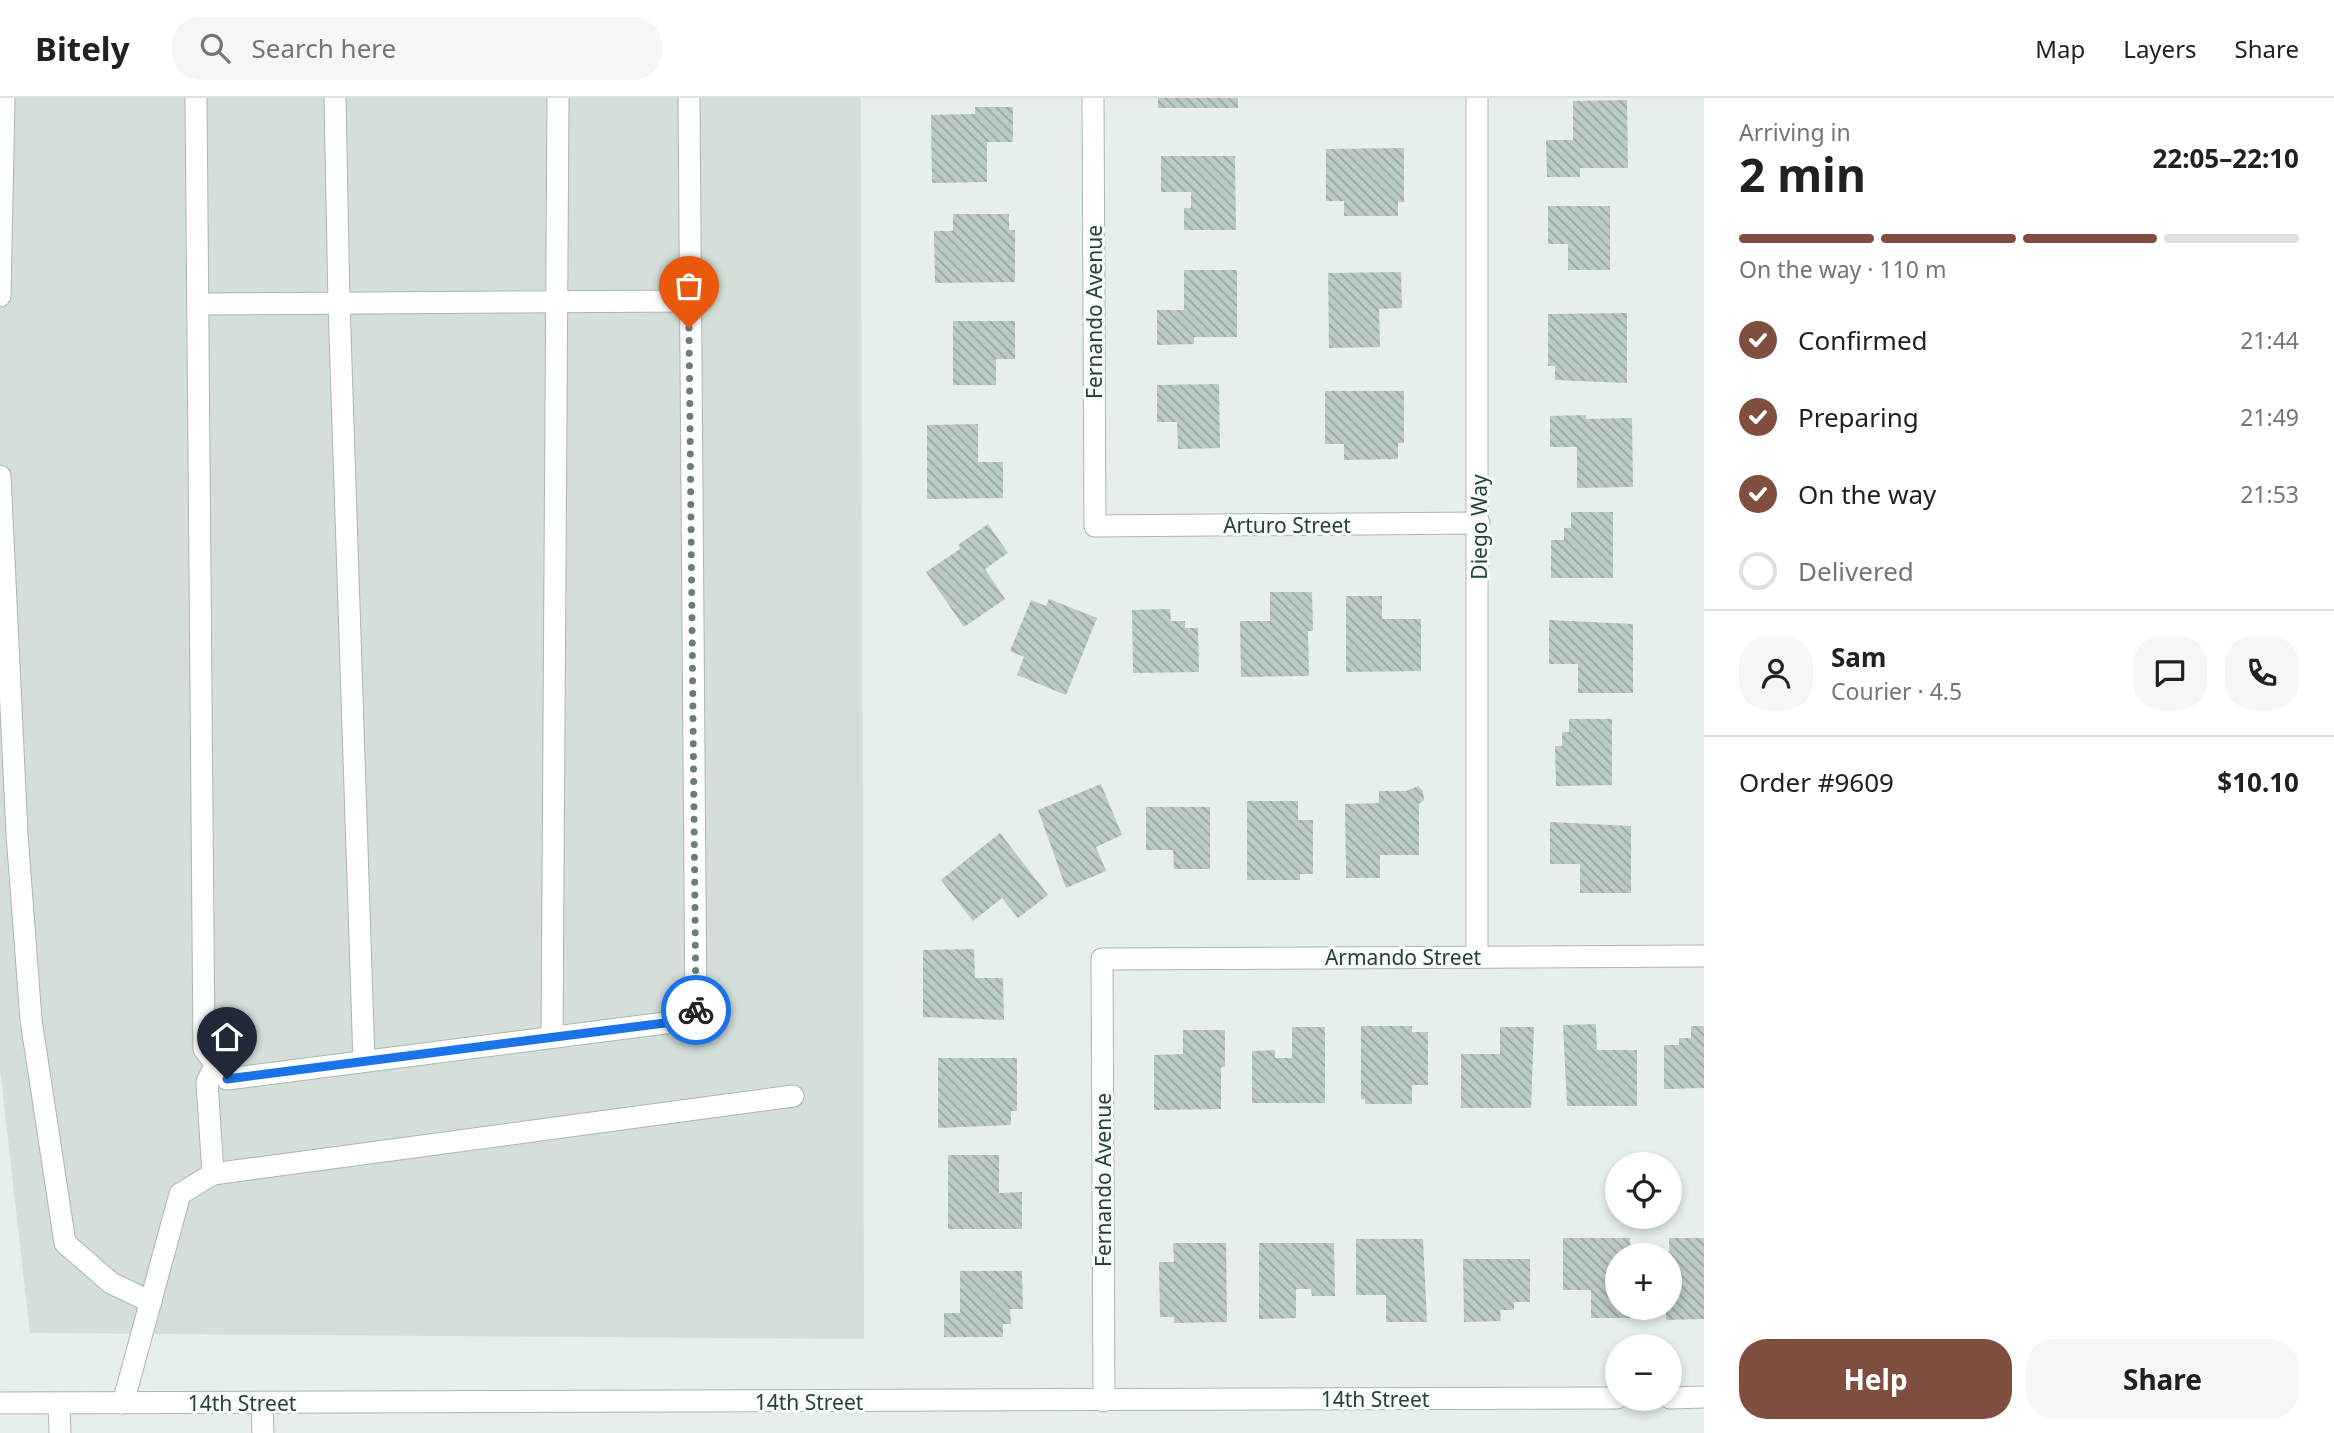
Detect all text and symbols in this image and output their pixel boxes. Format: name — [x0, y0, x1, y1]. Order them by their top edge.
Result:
search box — [172, 17, 662, 80]
text: Bitely — [35, 26, 130, 71]
icon: search — [196, 29, 234, 67]
text: Search here — [252, 30, 396, 66]
text: Map — [2035, 32, 2085, 65]
text: Layers — [2123, 32, 2197, 65]
text: Share — [2235, 32, 2299, 65]
text: Arriving in — [1739, 116, 1851, 148]
text: 22:05–22:10 — [2152, 140, 2299, 176]
text: 2 min — [1739, 143, 1866, 205]
street label: Fernando Avenue — [1080, 225, 1108, 399]
text: On the way · 110 m — [1739, 253, 1946, 285]
pin — [659, 256, 719, 328]
icon: bag — [670, 267, 708, 305]
icon: check — [1739, 321, 1777, 359]
text: Confirmed — [1798, 322, 1928, 358]
text: 21:44 — [2240, 324, 2299, 356]
icon: check — [1739, 398, 1777, 436]
text: Preparing — [1798, 399, 1919, 435]
text: 21:49 — [2240, 401, 2299, 433]
street label: Diego Way — [1465, 474, 1493, 580]
icon: check — [1739, 475, 1777, 513]
text: On the way — [1798, 476, 1936, 512]
text: 21:53 — [2240, 478, 2299, 510]
street label: Arturo Street — [1223, 511, 1351, 539]
text: Delivered — [1798, 553, 1914, 589]
button: person — [1739, 636, 1813, 710]
button: chat — [2133, 636, 2207, 710]
button: phone — [2225, 636, 2299, 710]
text: Sam — [1831, 639, 1886, 675]
text: Courier · 4.5 — [1831, 675, 1962, 707]
text: Order #9609 — [1739, 764, 1894, 800]
text: $10.10 — [2217, 764, 2299, 800]
street label: Armando Street — [1325, 943, 1482, 971]
courier — [661, 975, 731, 1045]
icon: bike — [677, 991, 715, 1029]
pin — [197, 1007, 257, 1079]
icon: home — [208, 1018, 246, 1056]
street label: Fernando Avenue — [1089, 1093, 1117, 1267]
map controls — [1605, 1152, 1682, 1411]
button: locate — [1605, 1152, 1682, 1229]
button: + — [1605, 1243, 1682, 1320]
button: − — [1605, 1334, 1682, 1411]
button: Help — [1739, 1339, 2012, 1419]
button: Share — [2026, 1339, 2299, 1419]
street label: 14th Street — [1321, 1385, 1430, 1413]
street label: 14th Street — [755, 1388, 864, 1416]
street label: 14th Street — [188, 1389, 297, 1417]

